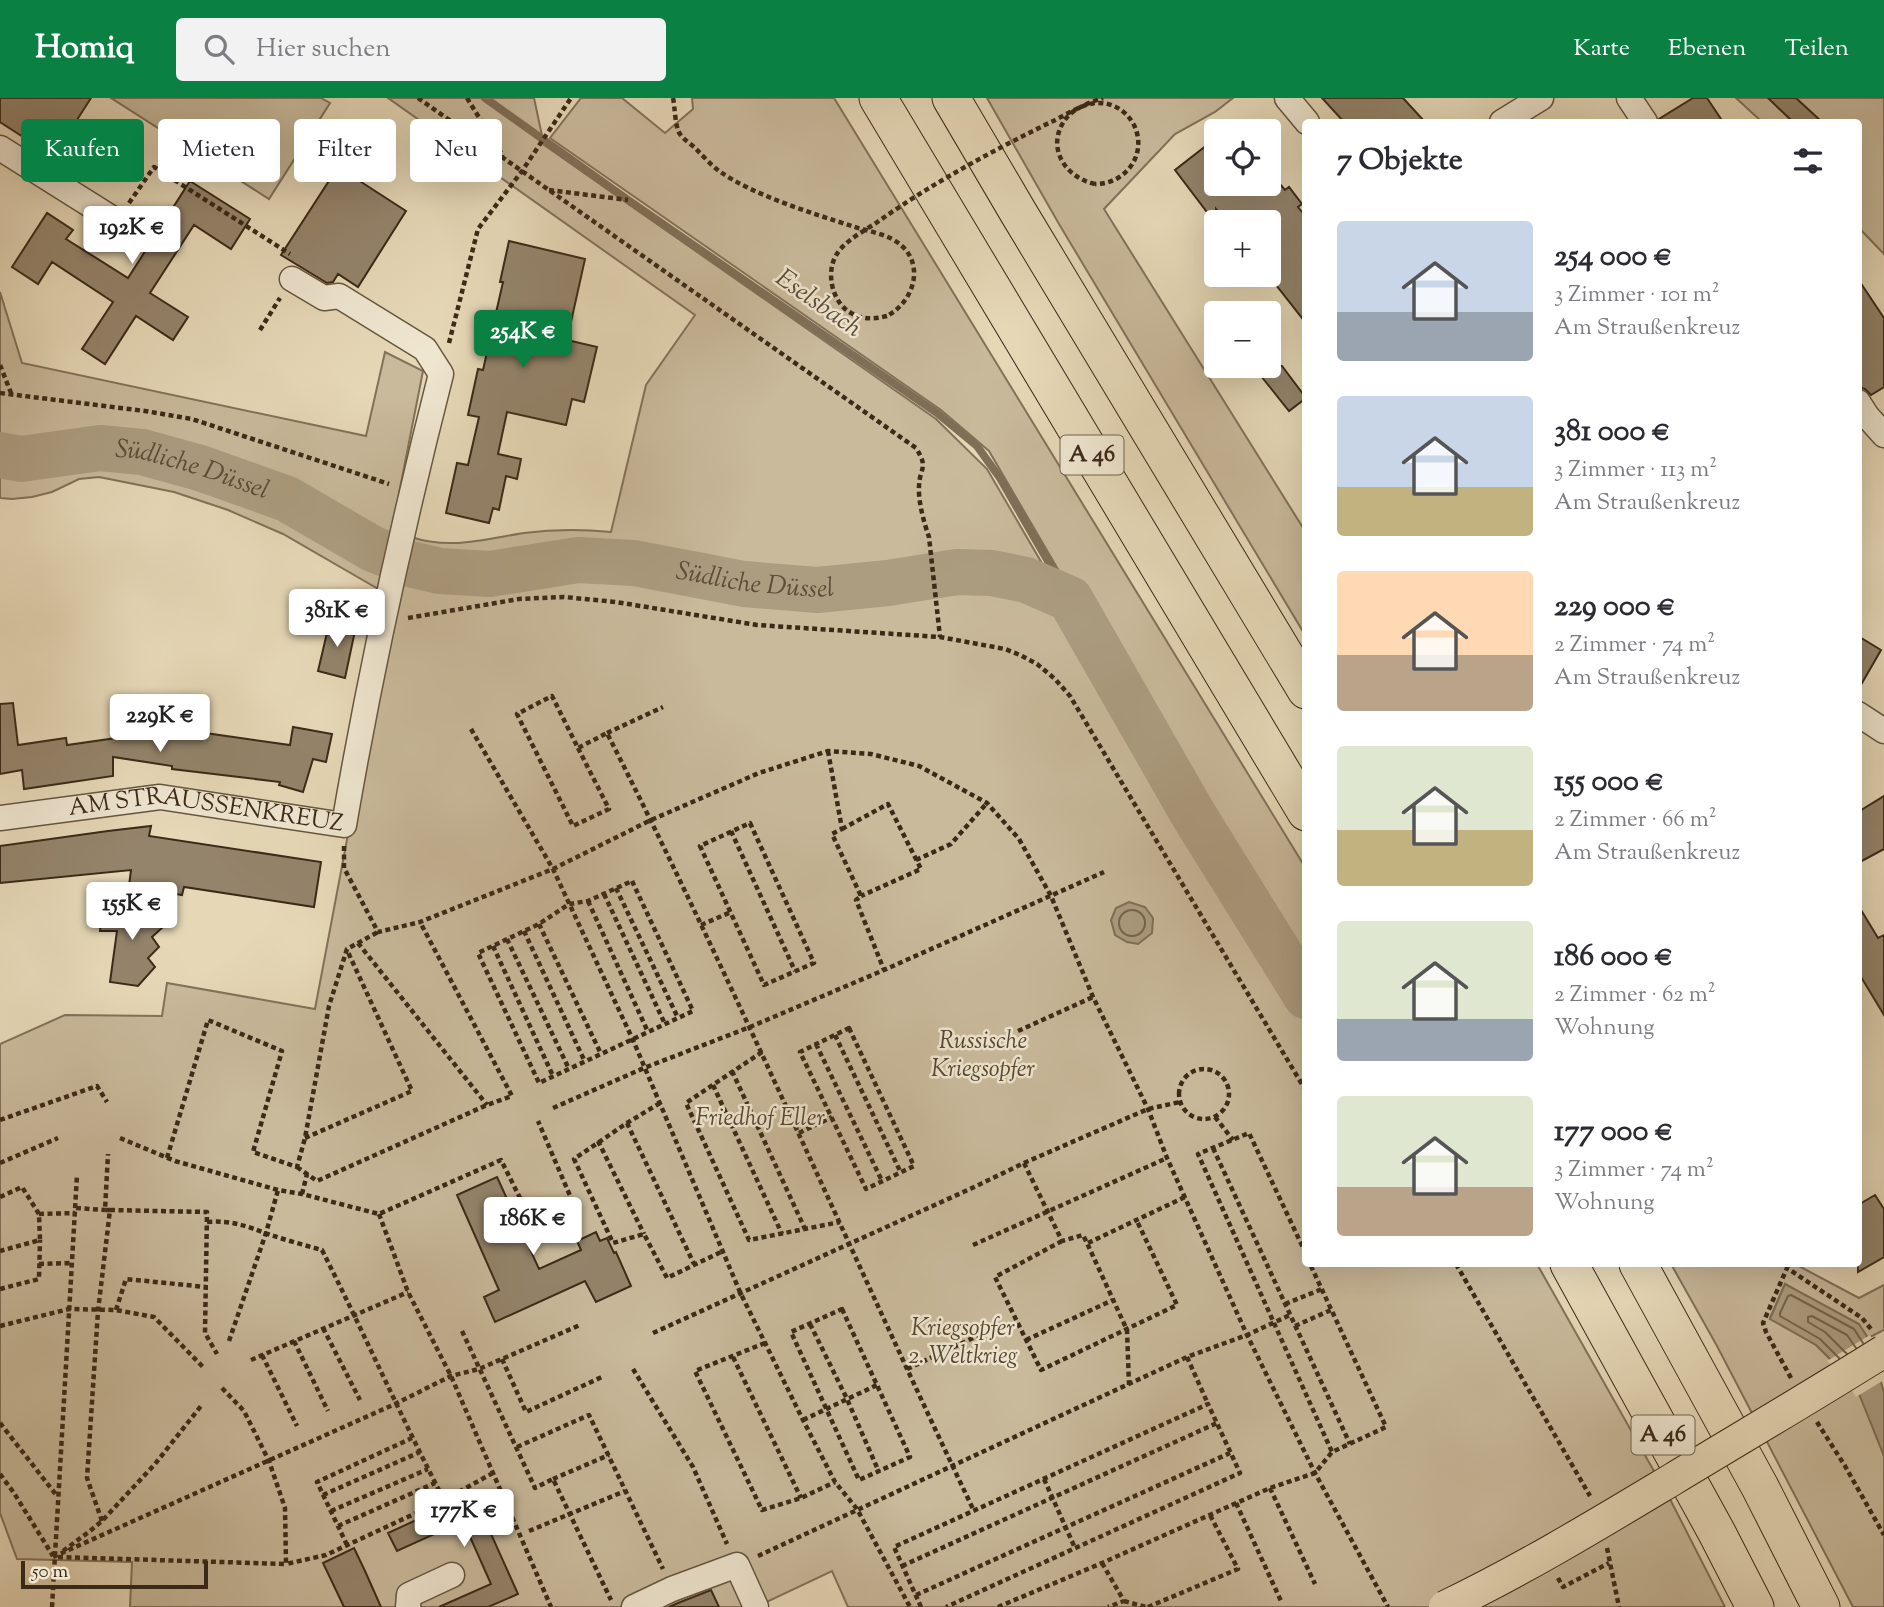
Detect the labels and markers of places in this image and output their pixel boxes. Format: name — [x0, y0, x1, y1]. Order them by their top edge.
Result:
pin: 192K € — [75, 206, 189, 266]
pin: 254K € — [466, 310, 580, 370]
pin: 381K € — [280, 589, 394, 649]
pin: 229K € — [103, 694, 217, 754]
pin: 155K € — [75, 882, 189, 942]
pin: 186K € — [476, 1198, 590, 1257]
pin: 177K € — [407, 1490, 521, 1549]

